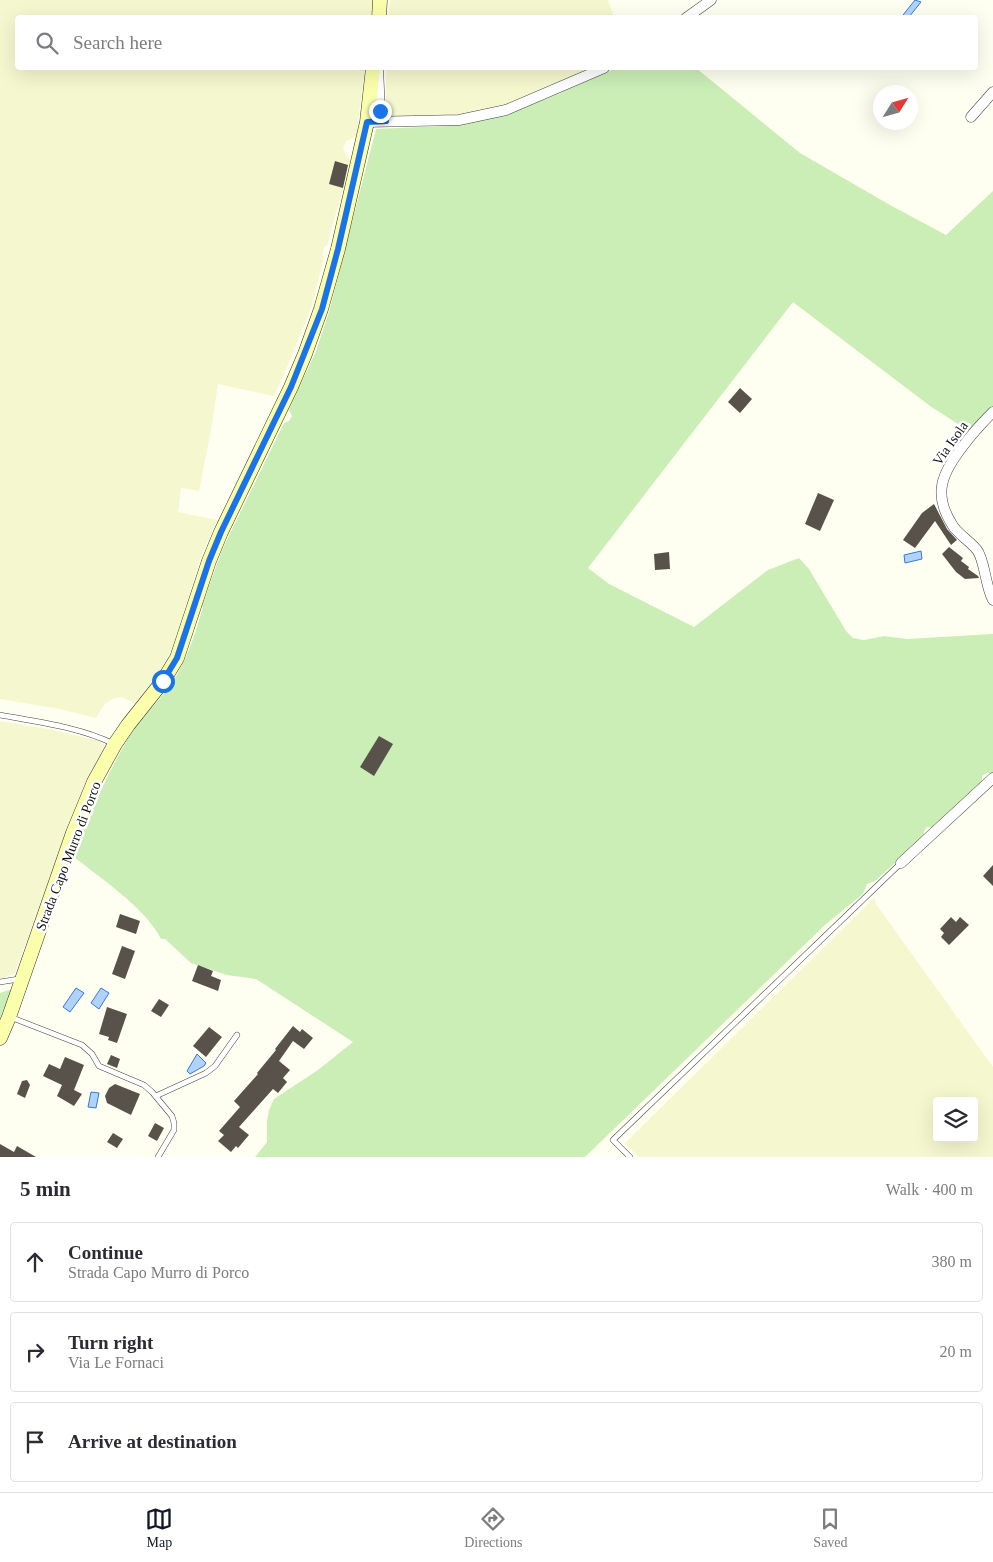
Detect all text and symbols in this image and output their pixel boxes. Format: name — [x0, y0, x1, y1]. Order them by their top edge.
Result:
search box — [15, 15, 978, 70]
icon: search — [33, 29, 61, 57]
text: Search here — [73, 32, 162, 53]
north arrow — [873, 85, 918, 130]
route end — [369, 100, 392, 123]
street label: Via Isola — [930, 418, 971, 468]
route start — [152, 670, 175, 693]
street label: Strada Capo Murro di Porco — [33, 779, 104, 933]
map controls — [933, 1097, 978, 1142]
button: layers — [933, 1097, 978, 1142]
text: 5 min — [20, 1177, 71, 1201]
text: Walk · 400 m — [886, 1181, 973, 1198]
text: Continue — [68, 1242, 143, 1263]
icon: ahead — [21, 1248, 49, 1276]
text: 380 m — [932, 1253, 972, 1270]
text: Strada Capo Murro di Porco — [68, 1264, 249, 1281]
text: Turn right — [68, 1332, 153, 1353]
icon: right — [21, 1338, 49, 1366]
text: 20 m — [940, 1343, 972, 1360]
text: Via Le Fornaci — [68, 1354, 164, 1371]
icon: arrive — [21, 1428, 49, 1456]
text: Arrive at destination — [68, 1431, 237, 1452]
tab: Map — [145, 1505, 173, 1551]
tab: Directions — [464, 1505, 523, 1551]
tab: Saved — [813, 1505, 848, 1551]

